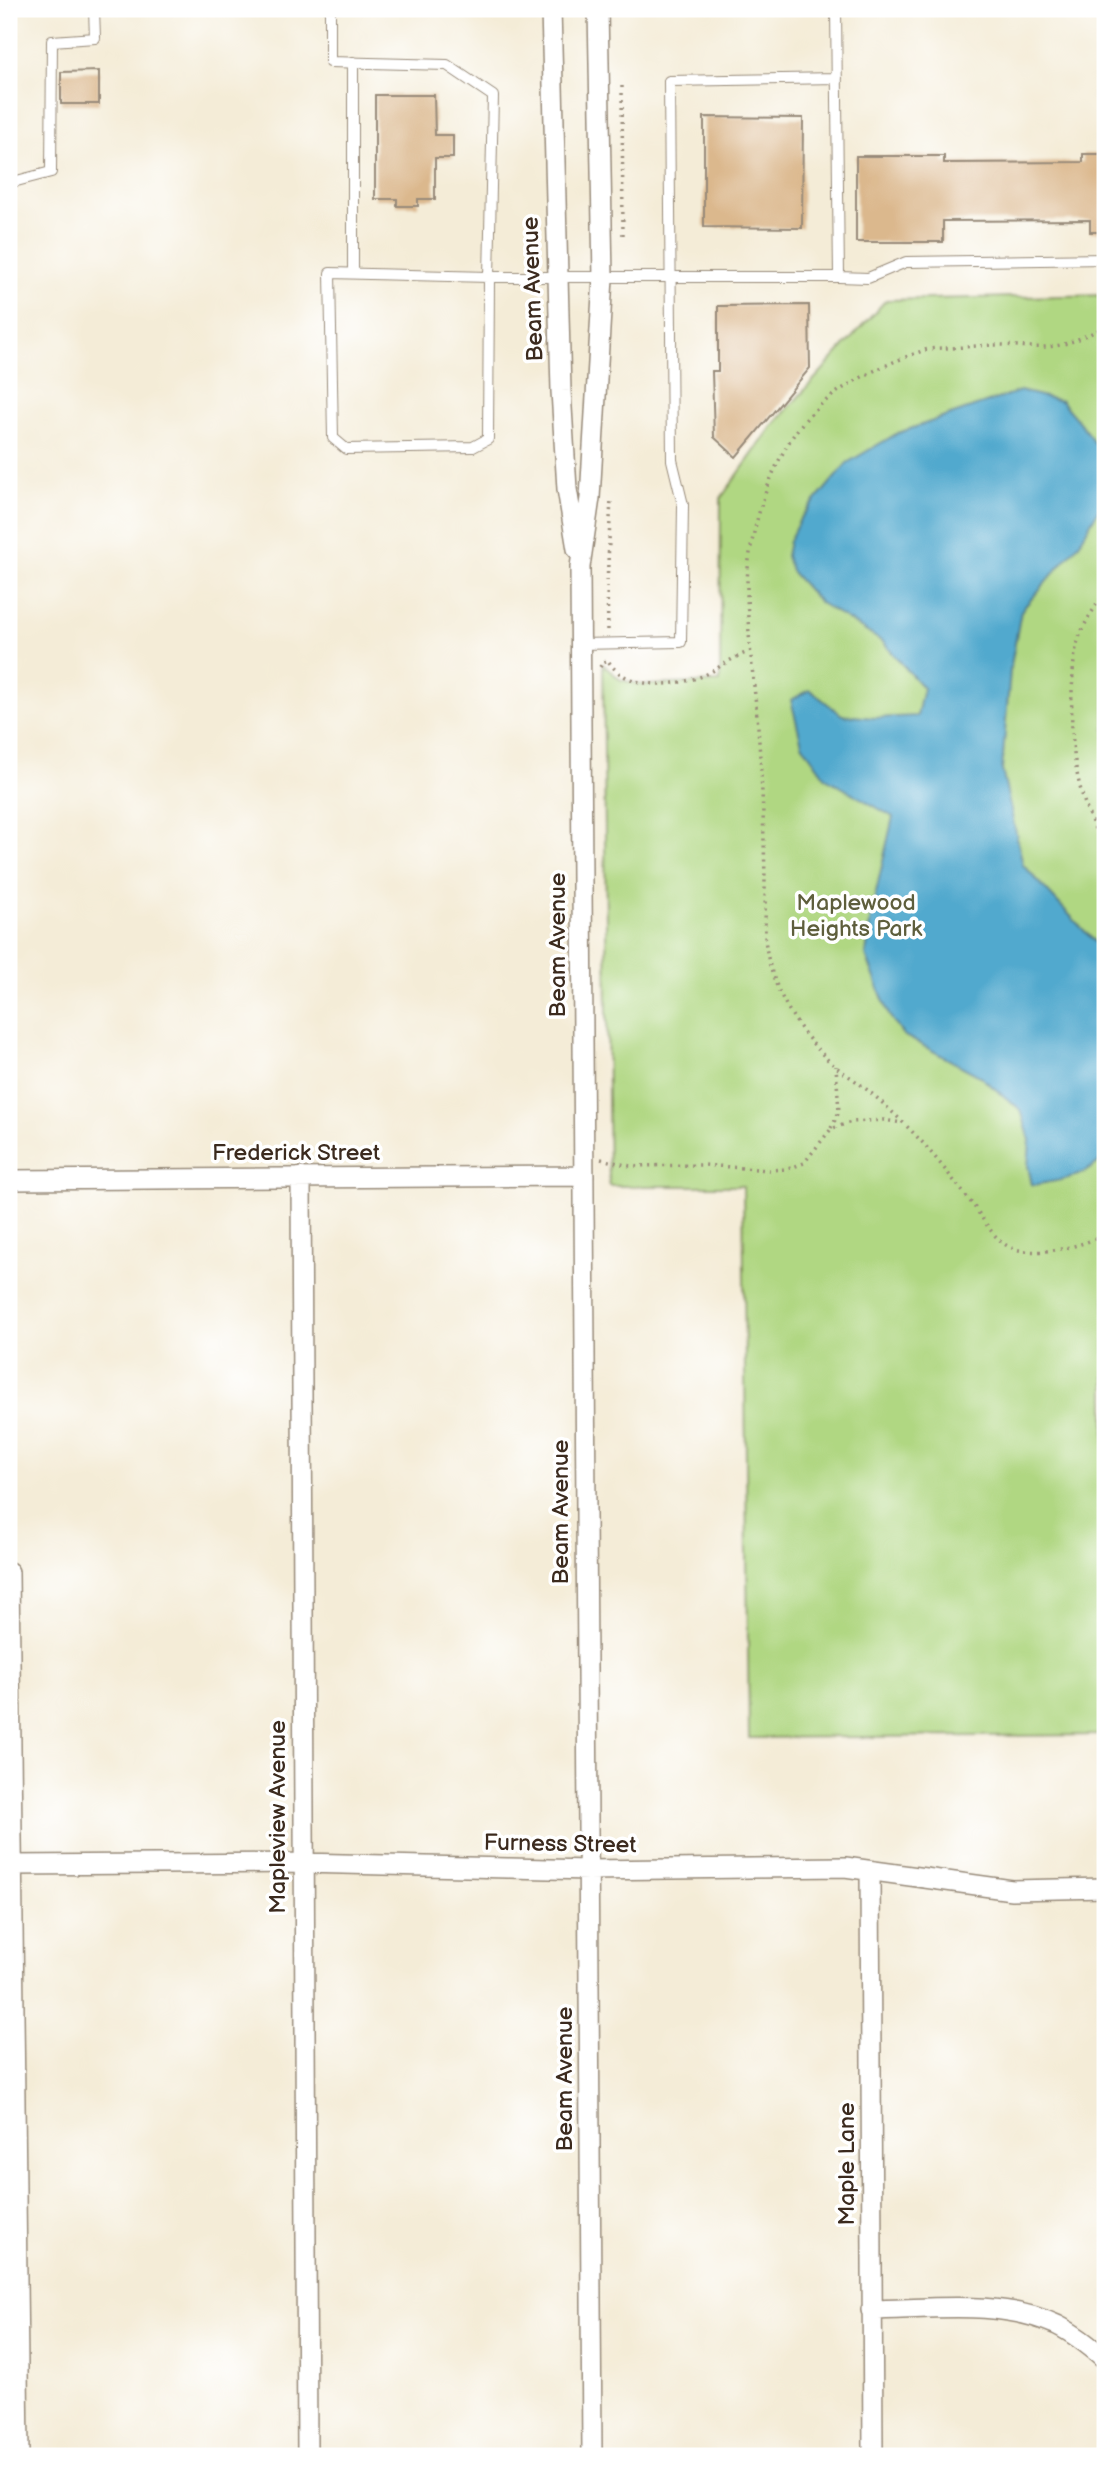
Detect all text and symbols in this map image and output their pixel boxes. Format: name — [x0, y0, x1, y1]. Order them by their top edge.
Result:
street label: Beam Avenue — [516, 216, 550, 362]
street label: Beam Avenue — [544, 873, 572, 1017]
park label: Maplewood Heights Park — [790, 889, 923, 943]
street label: Frederick Street — [212, 1139, 380, 1167]
street label: Beam Avenue — [547, 1440, 575, 1584]
street label: Mapleview Avenue — [264, 1720, 292, 1914]
street label: Furness Street — [483, 1829, 637, 1859]
street label: Beam Avenue — [551, 2007, 579, 2151]
street label: Maple Lane — [833, 2102, 861, 2226]

